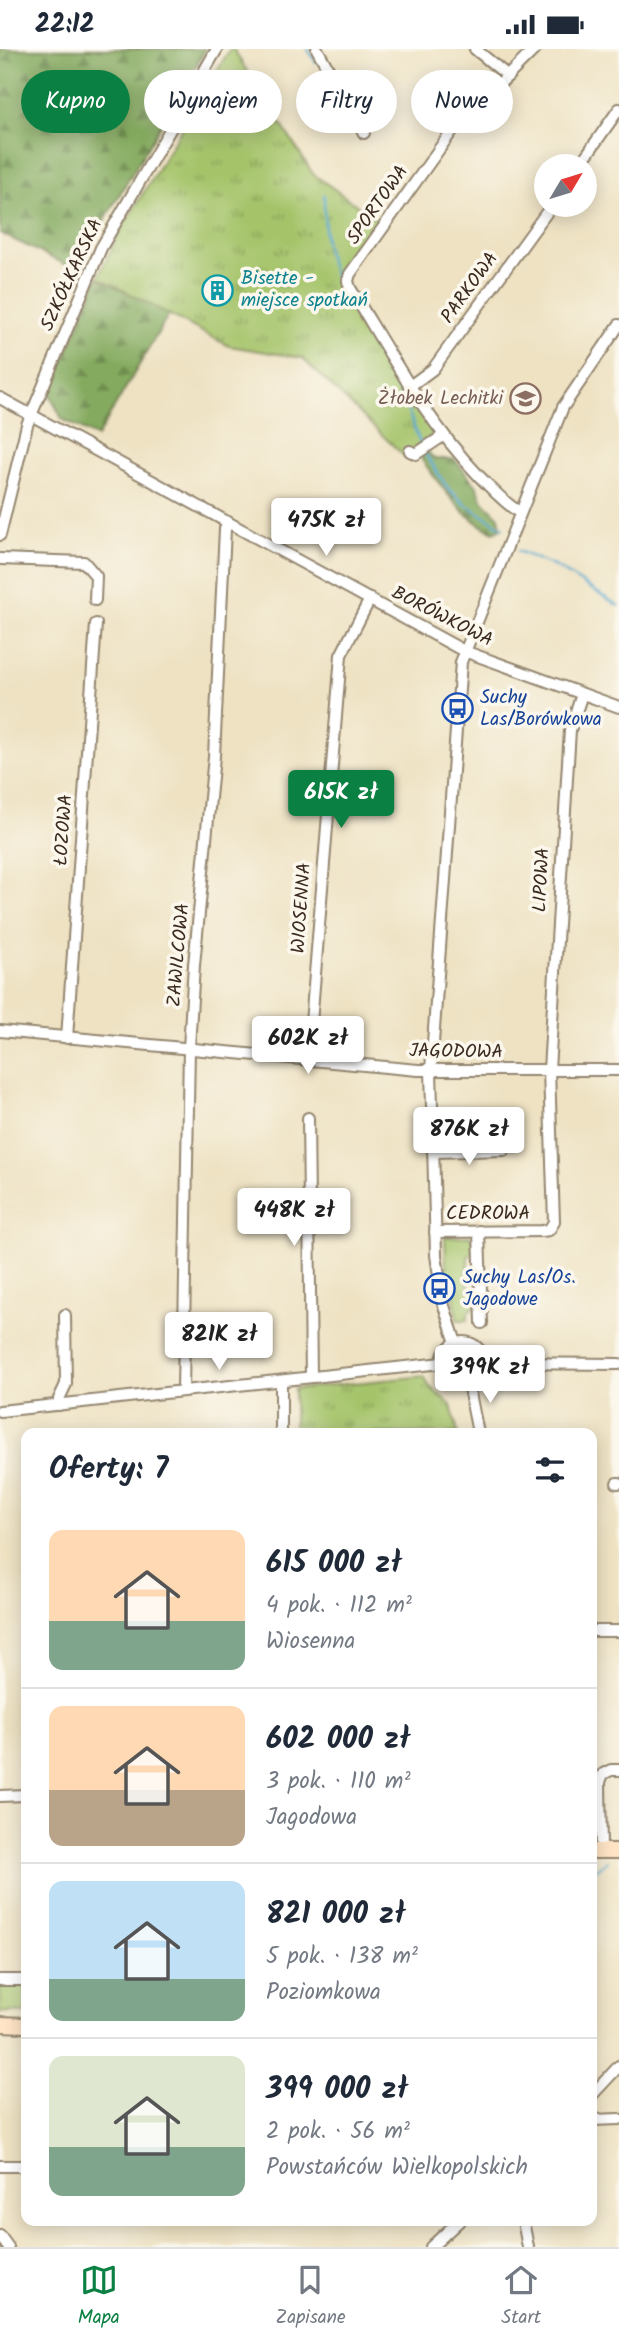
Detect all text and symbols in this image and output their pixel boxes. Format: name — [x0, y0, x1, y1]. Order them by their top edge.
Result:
text: 22:12 — [35, 4, 95, 46]
chip: Kupno — [21, 70, 130, 133]
chip: Wynajem — [144, 70, 282, 133]
chip: Filtry — [296, 70, 397, 133]
chip: Nowe — [411, 70, 513, 133]
north arrow — [534, 154, 597, 217]
map controls — [534, 154, 597, 217]
street label: SPORTOWA — [340, 159, 416, 251]
street label: SZKÓŁKARSKA — [33, 214, 111, 336]
street label: PARKOWA — [434, 246, 506, 330]
place label: Bisette - miejsce spotkań — [241, 264, 368, 316]
building icon: Bisette - miejsce spotkań — [201, 273, 235, 307]
school or university icon: Żłobek Lechitki — [509, 382, 543, 416]
place label: Żłobek Lechitki — [378, 384, 504, 414]
pin: 475K zł — [261, 498, 391, 558]
text: 475K zł — [287, 503, 365, 539]
street label: BORÓWKOWA — [386, 579, 498, 655]
place label: Suchy Las/Borówkowa — [480, 683, 602, 735]
bus stop icon: Suchy Las/Borówkowa — [440, 692, 474, 726]
pin: 615K zł — [276, 771, 406, 830]
text: 615K zł — [304, 775, 378, 811]
street label: ŁOZOWA — [47, 793, 81, 867]
street label: LIPOWA — [525, 847, 559, 913]
street label: WIOSENNA — [284, 862, 320, 954]
street label: ZAWILCOWA — [160, 902, 198, 1008]
pin: 602K zł — [243, 1017, 373, 1076]
text: 602K zł — [268, 1021, 348, 1057]
street label: JAGODOWA — [409, 1036, 503, 1068]
pin: 876K zł — [404, 1107, 534, 1167]
text: 876K zł — [429, 1112, 509, 1148]
pin: 448K zł — [229, 1189, 359, 1248]
text: 448K zł — [253, 1193, 335, 1229]
street label: CEDROWA — [446, 1199, 530, 1229]
place label: Suchy Las/Os. Jagodowe — [463, 1263, 576, 1315]
bus stop icon: Suchy Las/Os. Jagodowe — [423, 1272, 457, 1306]
pin: 821K zł — [154, 1313, 284, 1372]
text: 821K zł — [181, 1317, 257, 1353]
pin: 399K zł — [425, 1345, 555, 1405]
text: 399K zł — [451, 1350, 529, 1386]
text: Oferty: 7 — [49, 1446, 168, 1494]
icon: filters — [531, 1451, 569, 1489]
text: 615 000 zł — [266, 1540, 402, 1588]
icon: home — [105, 1558, 189, 1642]
text: 4 pok. · 112 m² — [266, 1588, 412, 1624]
text: Wiosenna — [266, 1624, 355, 1660]
text: 602 000 zł — [266, 1716, 410, 1764]
icon: home — [105, 1734, 189, 1818]
text: 3 pok. · 110 m² — [266, 1764, 410, 1800]
text: Jagodowa — [266, 1800, 357, 1836]
text: 821 000 zł — [266, 1891, 405, 1939]
icon: home — [105, 1909, 189, 1993]
text: 5 pok. · 138 m² — [266, 1939, 418, 1975]
text: Poziomkowa — [266, 1975, 381, 2011]
text: 399 000 zł — [266, 2066, 408, 2114]
icon: home — [105, 2084, 189, 2168]
text: 2 pok. · 56 m² — [266, 2114, 410, 2150]
text: Powstańców Wielkopolskich — [266, 2150, 528, 2186]
tab: Mapa — [78, 2261, 120, 2333]
tab: Zapisane — [275, 2261, 345, 2333]
tab: Start — [501, 2261, 541, 2333]

